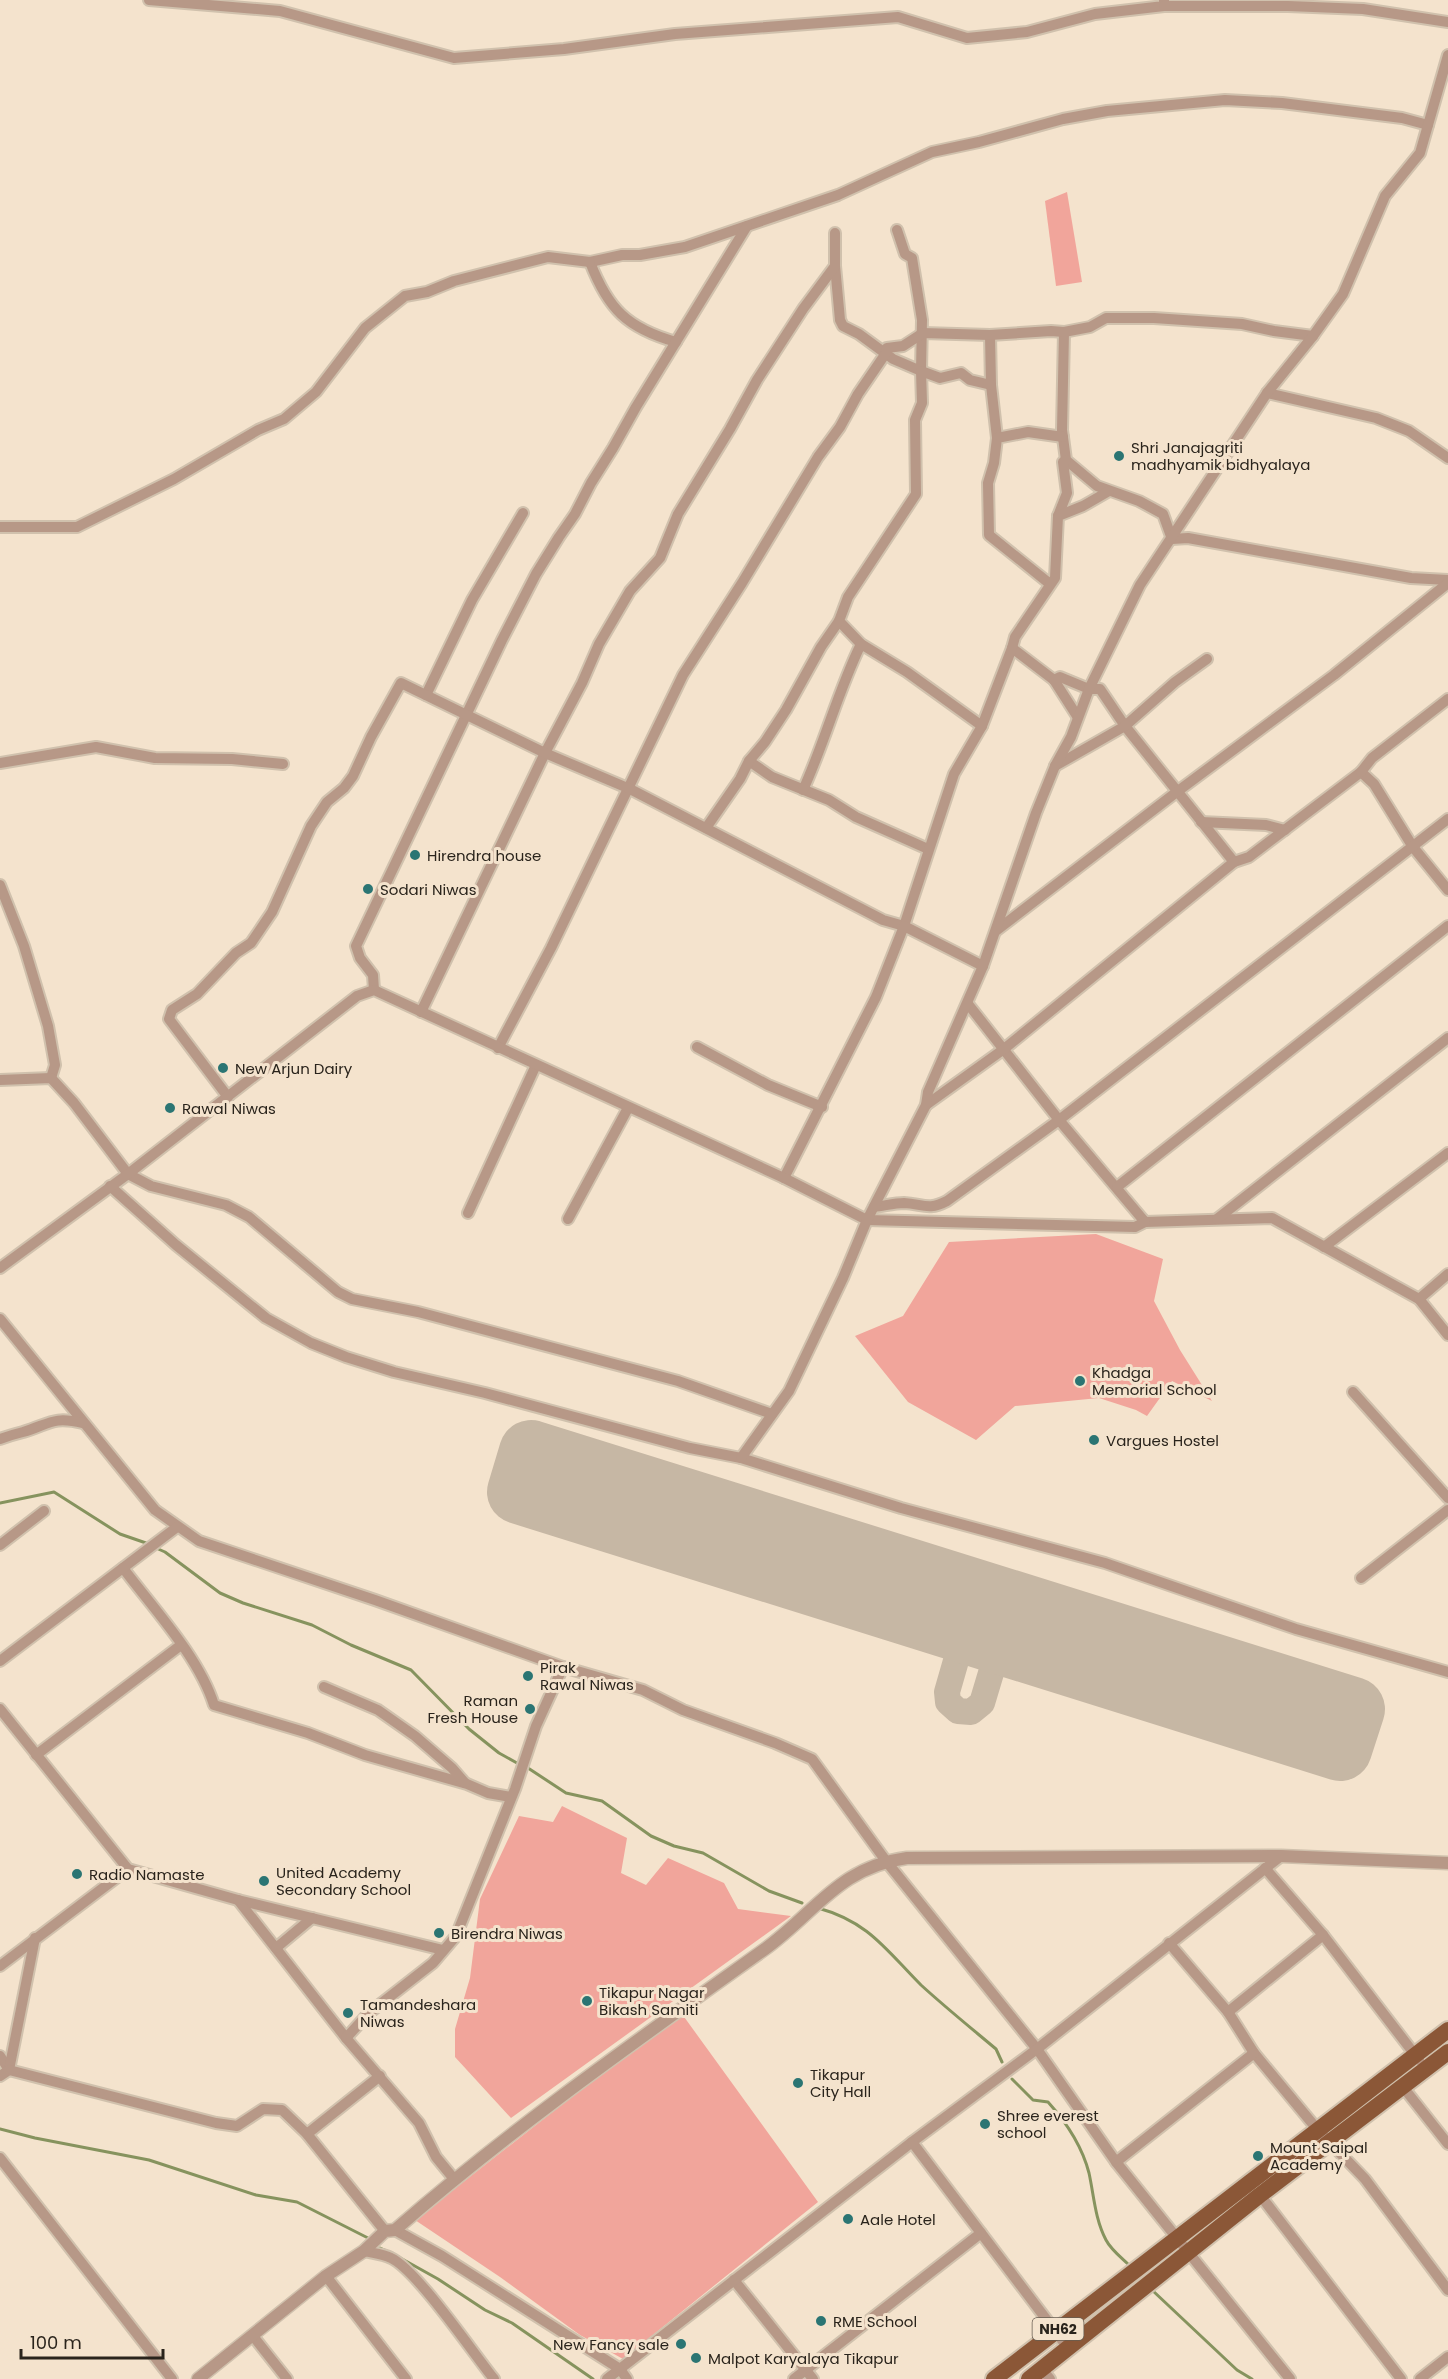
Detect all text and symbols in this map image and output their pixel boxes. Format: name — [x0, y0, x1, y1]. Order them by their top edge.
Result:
place label: Shri Janajagriti madhyamik bidhyalaya — [1131, 437, 1310, 475]
marker: Shri Janajagriti madhyamik bidhyalaya — [1112, 449, 1126, 463]
place label: Hirendra house — [427, 845, 541, 866]
marker: Hirendra house — [408, 848, 422, 862]
place label: Sodari Niwas — [380, 879, 477, 900]
marker: Sodari Niwas — [361, 882, 375, 896]
place label: New Arjun Dairy — [235, 1058, 353, 1079]
marker: New Arjun Dairy — [216, 1061, 230, 1075]
place label: Rawal Niwas — [182, 1098, 276, 1119]
marker: Rawal Niwas — [163, 1101, 177, 1115]
place label: Khadga Memorial School — [1092, 1362, 1217, 1400]
marker: Khadga Memorial School — [1073, 1374, 1087, 1388]
place label: Vargues Hostel — [1106, 1430, 1219, 1451]
marker: Vargues Hostel — [1087, 1433, 1101, 1447]
place label: Pirak Rawal Niwas — [540, 1657, 634, 1695]
marker: Pirak Rawal Niwas — [521, 1669, 535, 1683]
place label: Raman Fresh House — [427, 1690, 518, 1728]
marker: Raman Fresh House — [523, 1702, 537, 1716]
place label: United Academy Secondary School — [276, 1862, 411, 1900]
place label: Radio Namaste — [89, 1864, 205, 1885]
marker: Radio Namaste — [70, 1867, 84, 1881]
marker: United Academy Secondary School — [257, 1874, 271, 1888]
place label: Birendra Niwas — [451, 1923, 563, 1944]
marker: Birendra Niwas — [432, 1926, 446, 1940]
place label: Tikapur Nagar Bikash Samiti — [599, 1982, 705, 2020]
place label: Tamandeshara Niwas — [360, 1994, 476, 2032]
marker: Tikapur Nagar Bikash Samiti — [580, 1994, 594, 2008]
marker: Tamandeshara Niwas — [341, 2006, 355, 2020]
place label: Tikapur City Hall — [810, 2064, 871, 2102]
marker: Tikapur City Hall — [791, 2076, 805, 2090]
place label: Shree everest school — [997, 2105, 1099, 2143]
marker: Shree everest school — [978, 2117, 992, 2131]
place label: Mount Saipal Academy — [1270, 2137, 1368, 2175]
marker: Mount Saipal Academy — [1251, 2149, 1265, 2163]
place label: Aale Hotel — [860, 2209, 936, 2230]
marker: Aale Hotel — [841, 2212, 855, 2226]
place label: RME School — [833, 2311, 917, 2332]
marker: RME School — [814, 2314, 828, 2328]
road number: NH62 — [1032, 2318, 1084, 2340]
scale bar — [21, 2322, 164, 2360]
text: 100 m — [30, 2330, 82, 2355]
place label: New Fancy sale — [553, 2334, 669, 2355]
marker: New Fancy sale — [674, 2337, 688, 2351]
place label: Malpot Karyalaya Tikapur — [708, 2348, 899, 2369]
marker: Malpot Karyalaya Tikapur — [689, 2351, 703, 2365]

